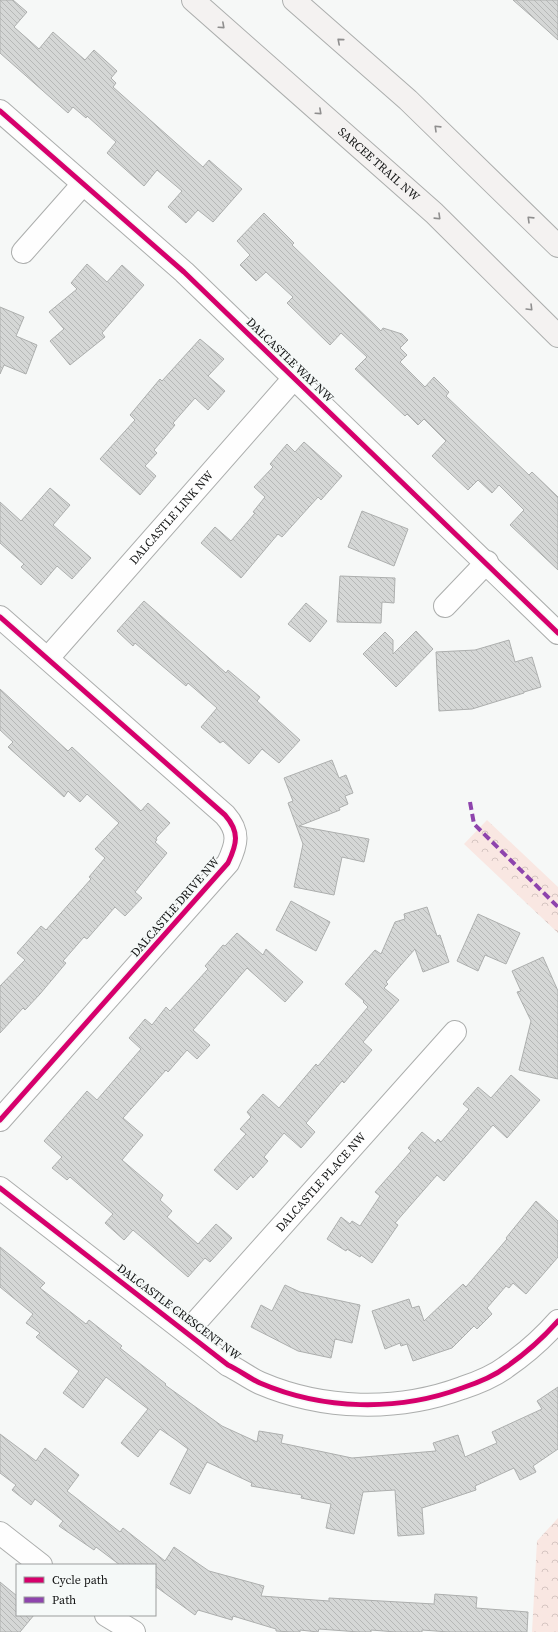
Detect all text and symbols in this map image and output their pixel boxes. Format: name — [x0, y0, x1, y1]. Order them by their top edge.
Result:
one-way arrow — [217, 21, 225, 28]
one-way arrow — [337, 38, 345, 46]
one-way arrow — [315, 107, 322, 114]
street label: SARCEE TRAIL NW — [335, 124, 423, 205]
one-way arrow — [434, 126, 441, 133]
one-way arrow — [433, 212, 441, 220]
one-way arrow — [527, 216, 535, 224]
one-way arrow — [525, 303, 533, 311]
street label: DALCASTLE WAY NW — [243, 314, 337, 406]
street label: DALCASTLE LINK NW — [126, 467, 217, 568]
street label: DALCASTLE DRIVE NW — [127, 853, 223, 960]
street label: DALCASTLE PLACE NW — [272, 1129, 370, 1235]
street label: DALCASTLE CRESCENT NW — [114, 1260, 244, 1364]
legend — [16, 1564, 156, 1616]
text: Cycle path — [52, 1572, 108, 1588]
text: Path — [52, 1592, 76, 1608]

